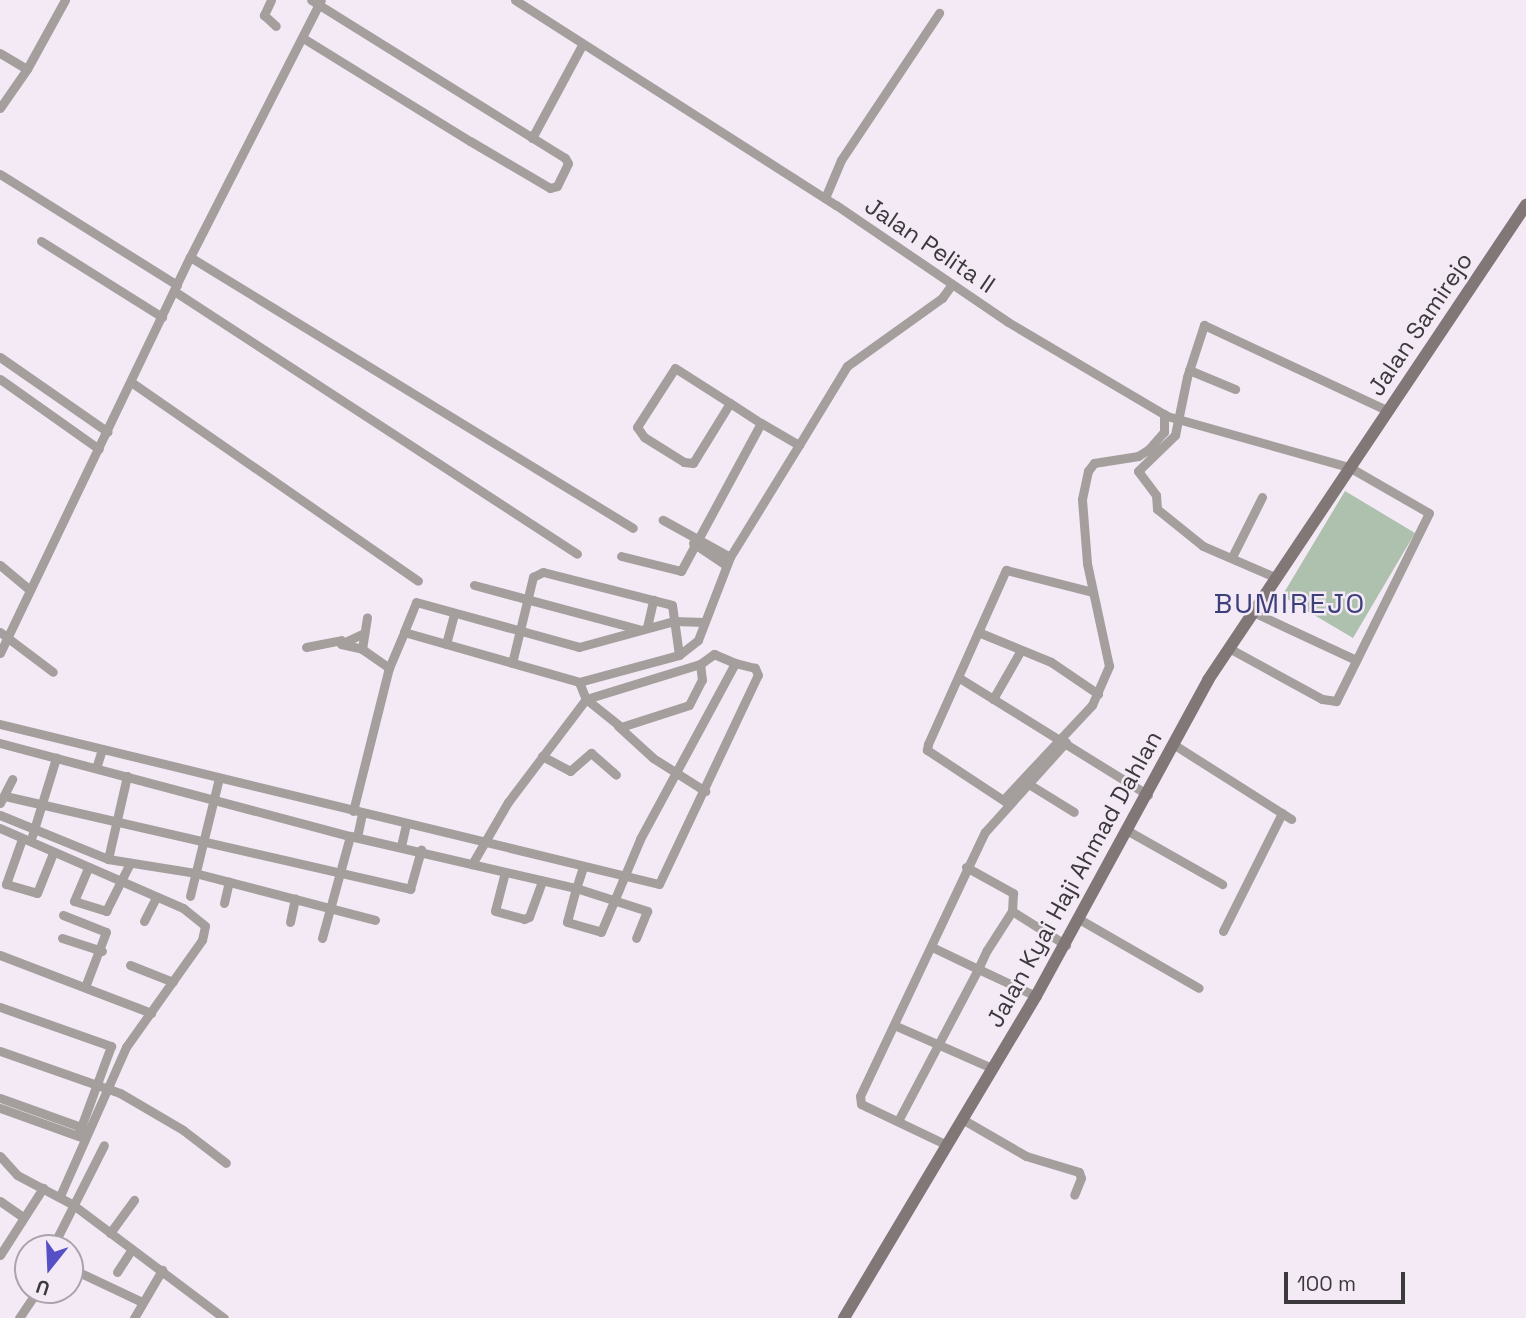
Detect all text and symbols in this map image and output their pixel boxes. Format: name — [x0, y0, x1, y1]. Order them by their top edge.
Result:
street label: Jalan Pelita II — [859, 191, 1001, 299]
street label: Jalan Samirejo — [1361, 247, 1479, 401]
district label: BUMIREJO — [1215, 586, 1365, 620]
street label: Jalan Kyai Haji Ahmad Dahlan — [980, 726, 1168, 1032]
north arrow — [14, 1234, 84, 1304]
scale bar — [1288, 1258, 1409, 1302]
text: 100 m — [1297, 1270, 1356, 1297]
text: U — [33, 1274, 53, 1301]

